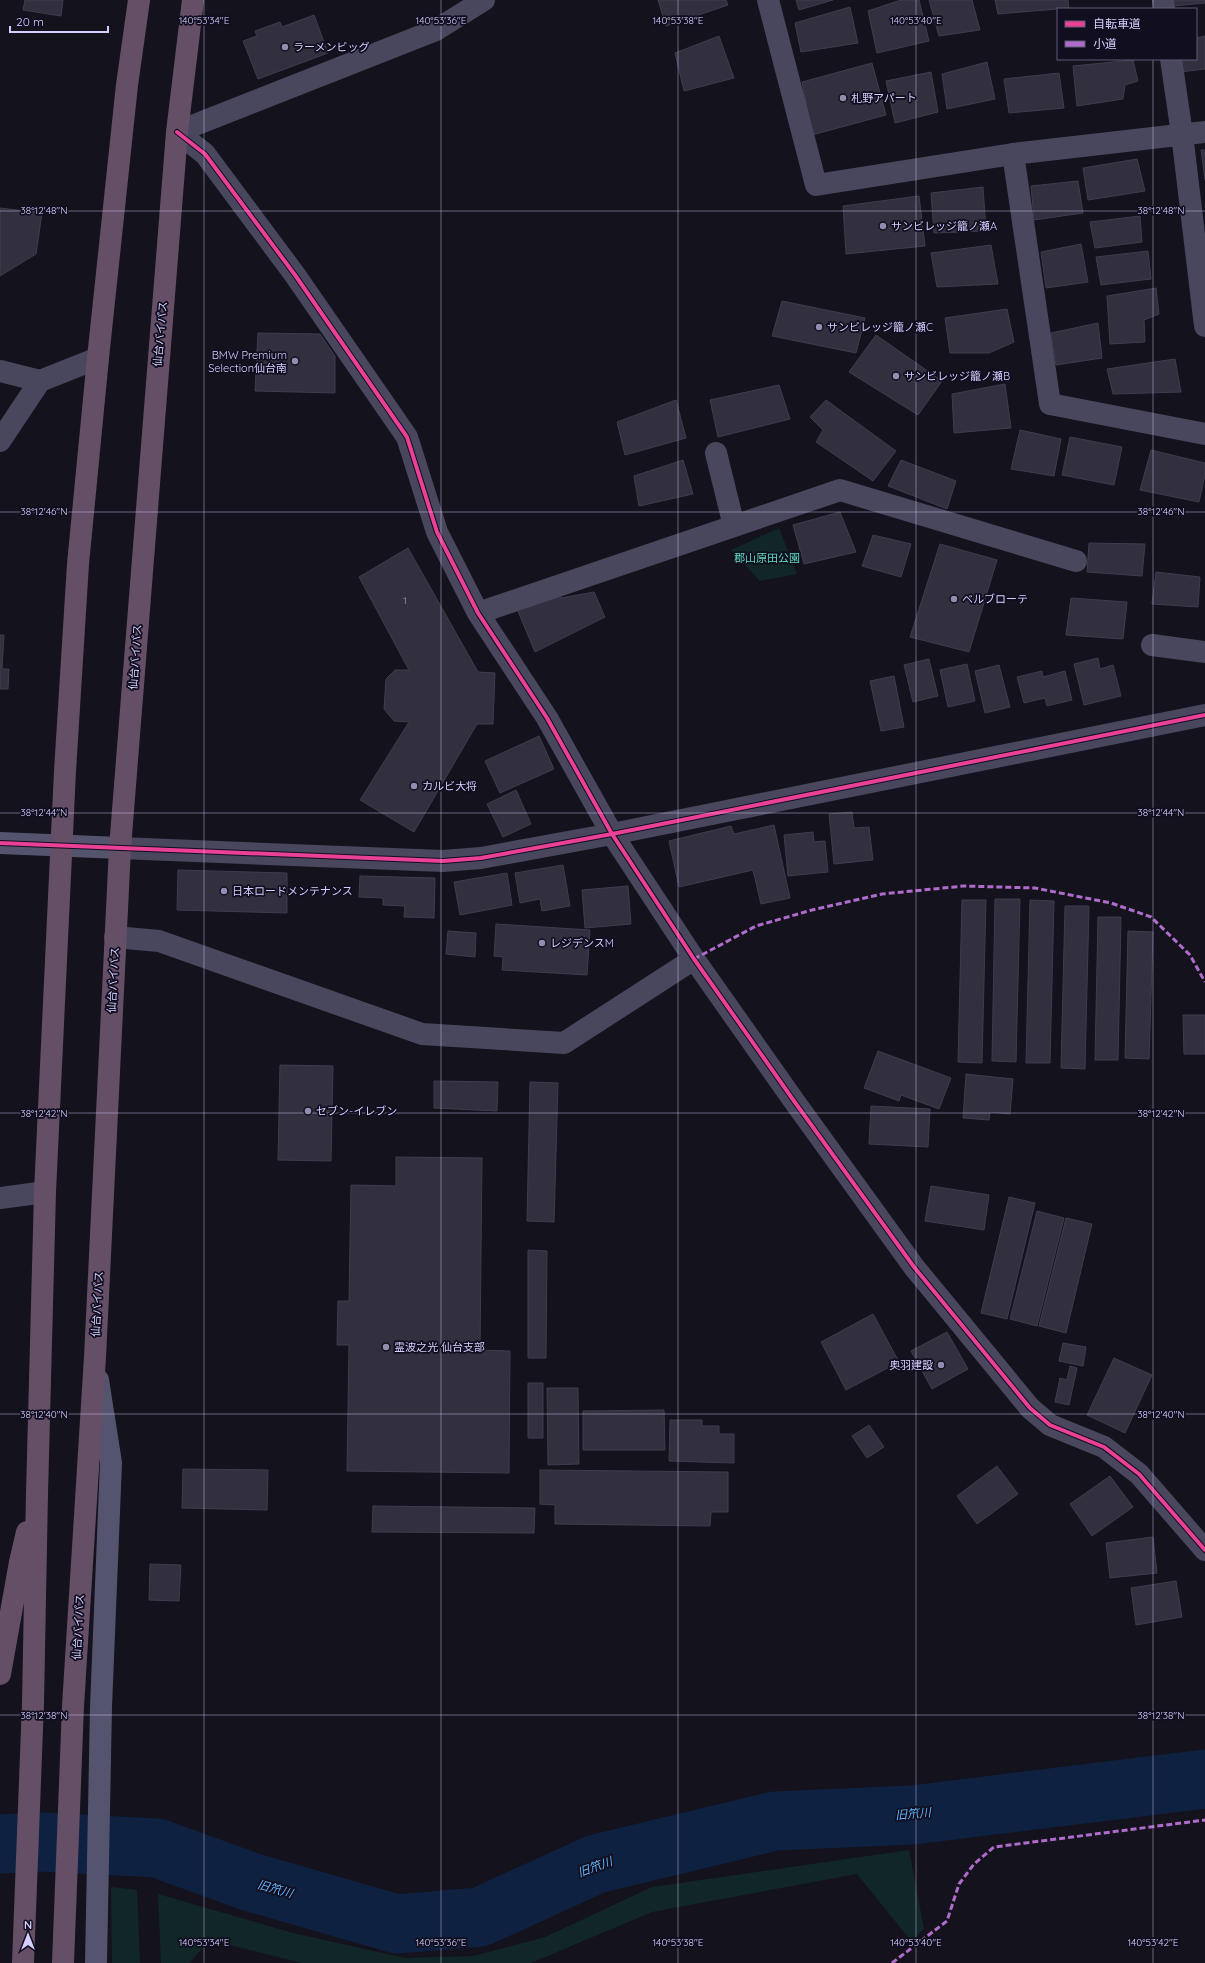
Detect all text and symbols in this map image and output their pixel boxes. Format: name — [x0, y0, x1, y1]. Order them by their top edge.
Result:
scale bar — [10, 8, 108, 34]
legend — [1057, 8, 1197, 60]
text: 20 m — [16, 14, 44, 29]
text: 140°53'34"E — [179, 14, 230, 27]
text: 140°53'36"E — [416, 14, 467, 27]
text: 140°53'38"E — [653, 14, 704, 27]
text: 140°53'40"E — [890, 14, 942, 27]
text: 自転車道 — [1093, 16, 1141, 31]
text: 小道 — [1093, 36, 1117, 51]
place label: ラーメンビッグ — [293, 40, 370, 54]
marker: ラーメンビッグ — [280, 42, 290, 52]
place label: 札野アパート — [851, 91, 917, 105]
marker: 札野アパート — [838, 93, 848, 103]
text: 38°12'48"N — [21, 204, 67, 217]
text: 38°12'48"N — [1138, 204, 1184, 217]
place label: サンビレッジ籠ノ瀬A — [891, 219, 997, 233]
marker: サンビレッジ籠ノ瀬A — [878, 221, 888, 231]
street label: 仙台バイパス — [150, 301, 170, 367]
place label: サンビレッジ籠ノ瀬C — [827, 320, 933, 334]
marker: サンビレッジ籠ノ瀬C — [814, 322, 824, 332]
place label: BMW Premium Selection仙台南 — [208, 348, 287, 375]
marker: BMW Premium Selection仙台南 — [290, 356, 300, 366]
place label: サンビレッジ籠ノ瀬B — [904, 369, 1010, 383]
marker: サンビレッジ籠ノ瀬B — [891, 371, 901, 381]
text: 38°12'46"N — [21, 505, 67, 518]
text: 38°12'46"N — [1138, 505, 1184, 518]
park label: 郡山原田公園 — [734, 551, 800, 565]
place label: ベルブローテ — [962, 592, 1028, 606]
marker: ベルブローテ — [949, 594, 959, 604]
house number: 1 — [403, 595, 407, 606]
street label: 仙台バイパス — [126, 624, 144, 690]
place label: カルビ大将 — [422, 779, 477, 793]
marker: カルビ大将 — [409, 781, 419, 791]
text: 38°12'44"N — [21, 806, 67, 819]
text: 38°12'44"N — [1138, 806, 1184, 819]
place label: 日本ロードメンテナンス — [232, 884, 353, 898]
marker: 日本ロードメンテナンス — [219, 886, 229, 896]
place label: レジデンスM — [550, 936, 614, 950]
marker: レジデンスM — [537, 938, 547, 948]
street label: 仙台バイパス — [104, 947, 122, 1013]
place label: セブン-イレブン — [316, 1104, 397, 1118]
marker: セブン-イレブン — [303, 1106, 313, 1116]
text: 38°12'42"N — [20, 1107, 68, 1120]
text: 38°12'42"N — [1137, 1107, 1185, 1120]
street label: 仙台バイパス — [88, 1271, 106, 1337]
place label: 霊波之光 仙台支部 — [394, 1340, 485, 1354]
marker: 霊波之光 仙台支部 — [381, 1342, 391, 1352]
place label: 奥羽建設 — [889, 1358, 933, 1372]
marker: 奥羽建設 — [936, 1360, 946, 1370]
text: 38°12'40"N — [20, 1408, 68, 1421]
text: 38°12'40"N — [1137, 1408, 1185, 1421]
street label: 仙台バイパス — [69, 1594, 87, 1660]
text: 38°12'38"N — [21, 1709, 67, 1722]
text: 38°12'38"N — [1138, 1709, 1184, 1722]
water label: 旧笊川 — [894, 1804, 934, 1823]
water label: 旧笊川 — [575, 1853, 616, 1880]
water label: 旧笊川 — [256, 1876, 296, 1901]
north arrow — [8, 1915, 48, 1955]
text: N — [24, 1918, 32, 1932]
text: 140°53'34"E — [179, 1936, 230, 1949]
text: 140°53'36"E — [416, 1936, 467, 1949]
text: 140°53'38"E — [653, 1936, 704, 1949]
text: 140°53'40"E — [890, 1936, 942, 1949]
text: 140°53'42"E — [1127, 1936, 1179, 1949]

